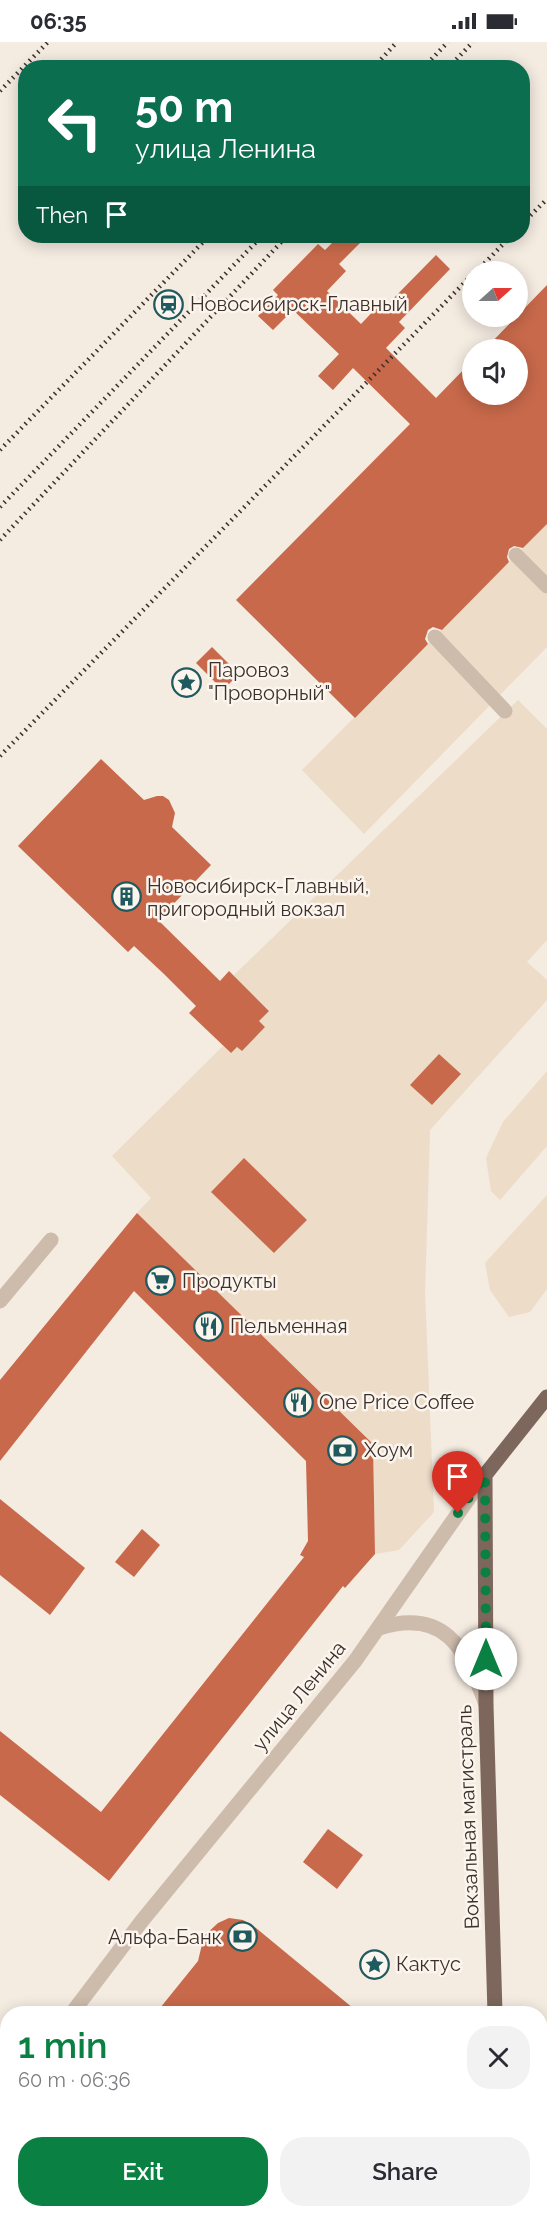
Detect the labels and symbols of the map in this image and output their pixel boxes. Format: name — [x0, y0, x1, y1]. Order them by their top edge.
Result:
north arrow — [462, 261, 528, 327]
station icon: Новосибирск-Главный — [153, 288, 185, 320]
place label: Новосибирск-Главный — [190, 292, 408, 316]
place label: Паровоз "Проворный" — [208, 658, 330, 705]
place icon: Паровоз "Проворный" — [171, 666, 203, 698]
place label: Новосибирск-Главный, пригородный вокзал — [147, 874, 369, 921]
building icon: Новосибирск-Главный, пригородный вокзал — [110, 881, 142, 913]
supermarket icon: Продукты — [145, 1265, 177, 1297]
place label: Продукты — [182, 1269, 276, 1293]
restaurant icon: Пельменная — [193, 1310, 225, 1342]
place label: Пельменная — [230, 1314, 348, 1338]
restaurant icon: One Price Coffee — [282, 1386, 314, 1418]
place label: One Price Coffee — [319, 1390, 474, 1414]
bank icon: Хоум — [327, 1434, 359, 1466]
place label: Хоум — [364, 1438, 413, 1462]
pin — [432, 1451, 483, 1513]
position arrow — [454, 1627, 518, 1691]
street label: улица Ленина — [247, 1636, 351, 1756]
street label: Вокзальная магистраль — [452, 1704, 484, 1930]
bank icon: Альфа-Банк — [227, 1921, 259, 1953]
place label: Альфа-Банк — [108, 1925, 222, 1949]
place icon: Кактус — [359, 1948, 391, 1980]
place label: Кактус — [396, 1952, 461, 1976]

